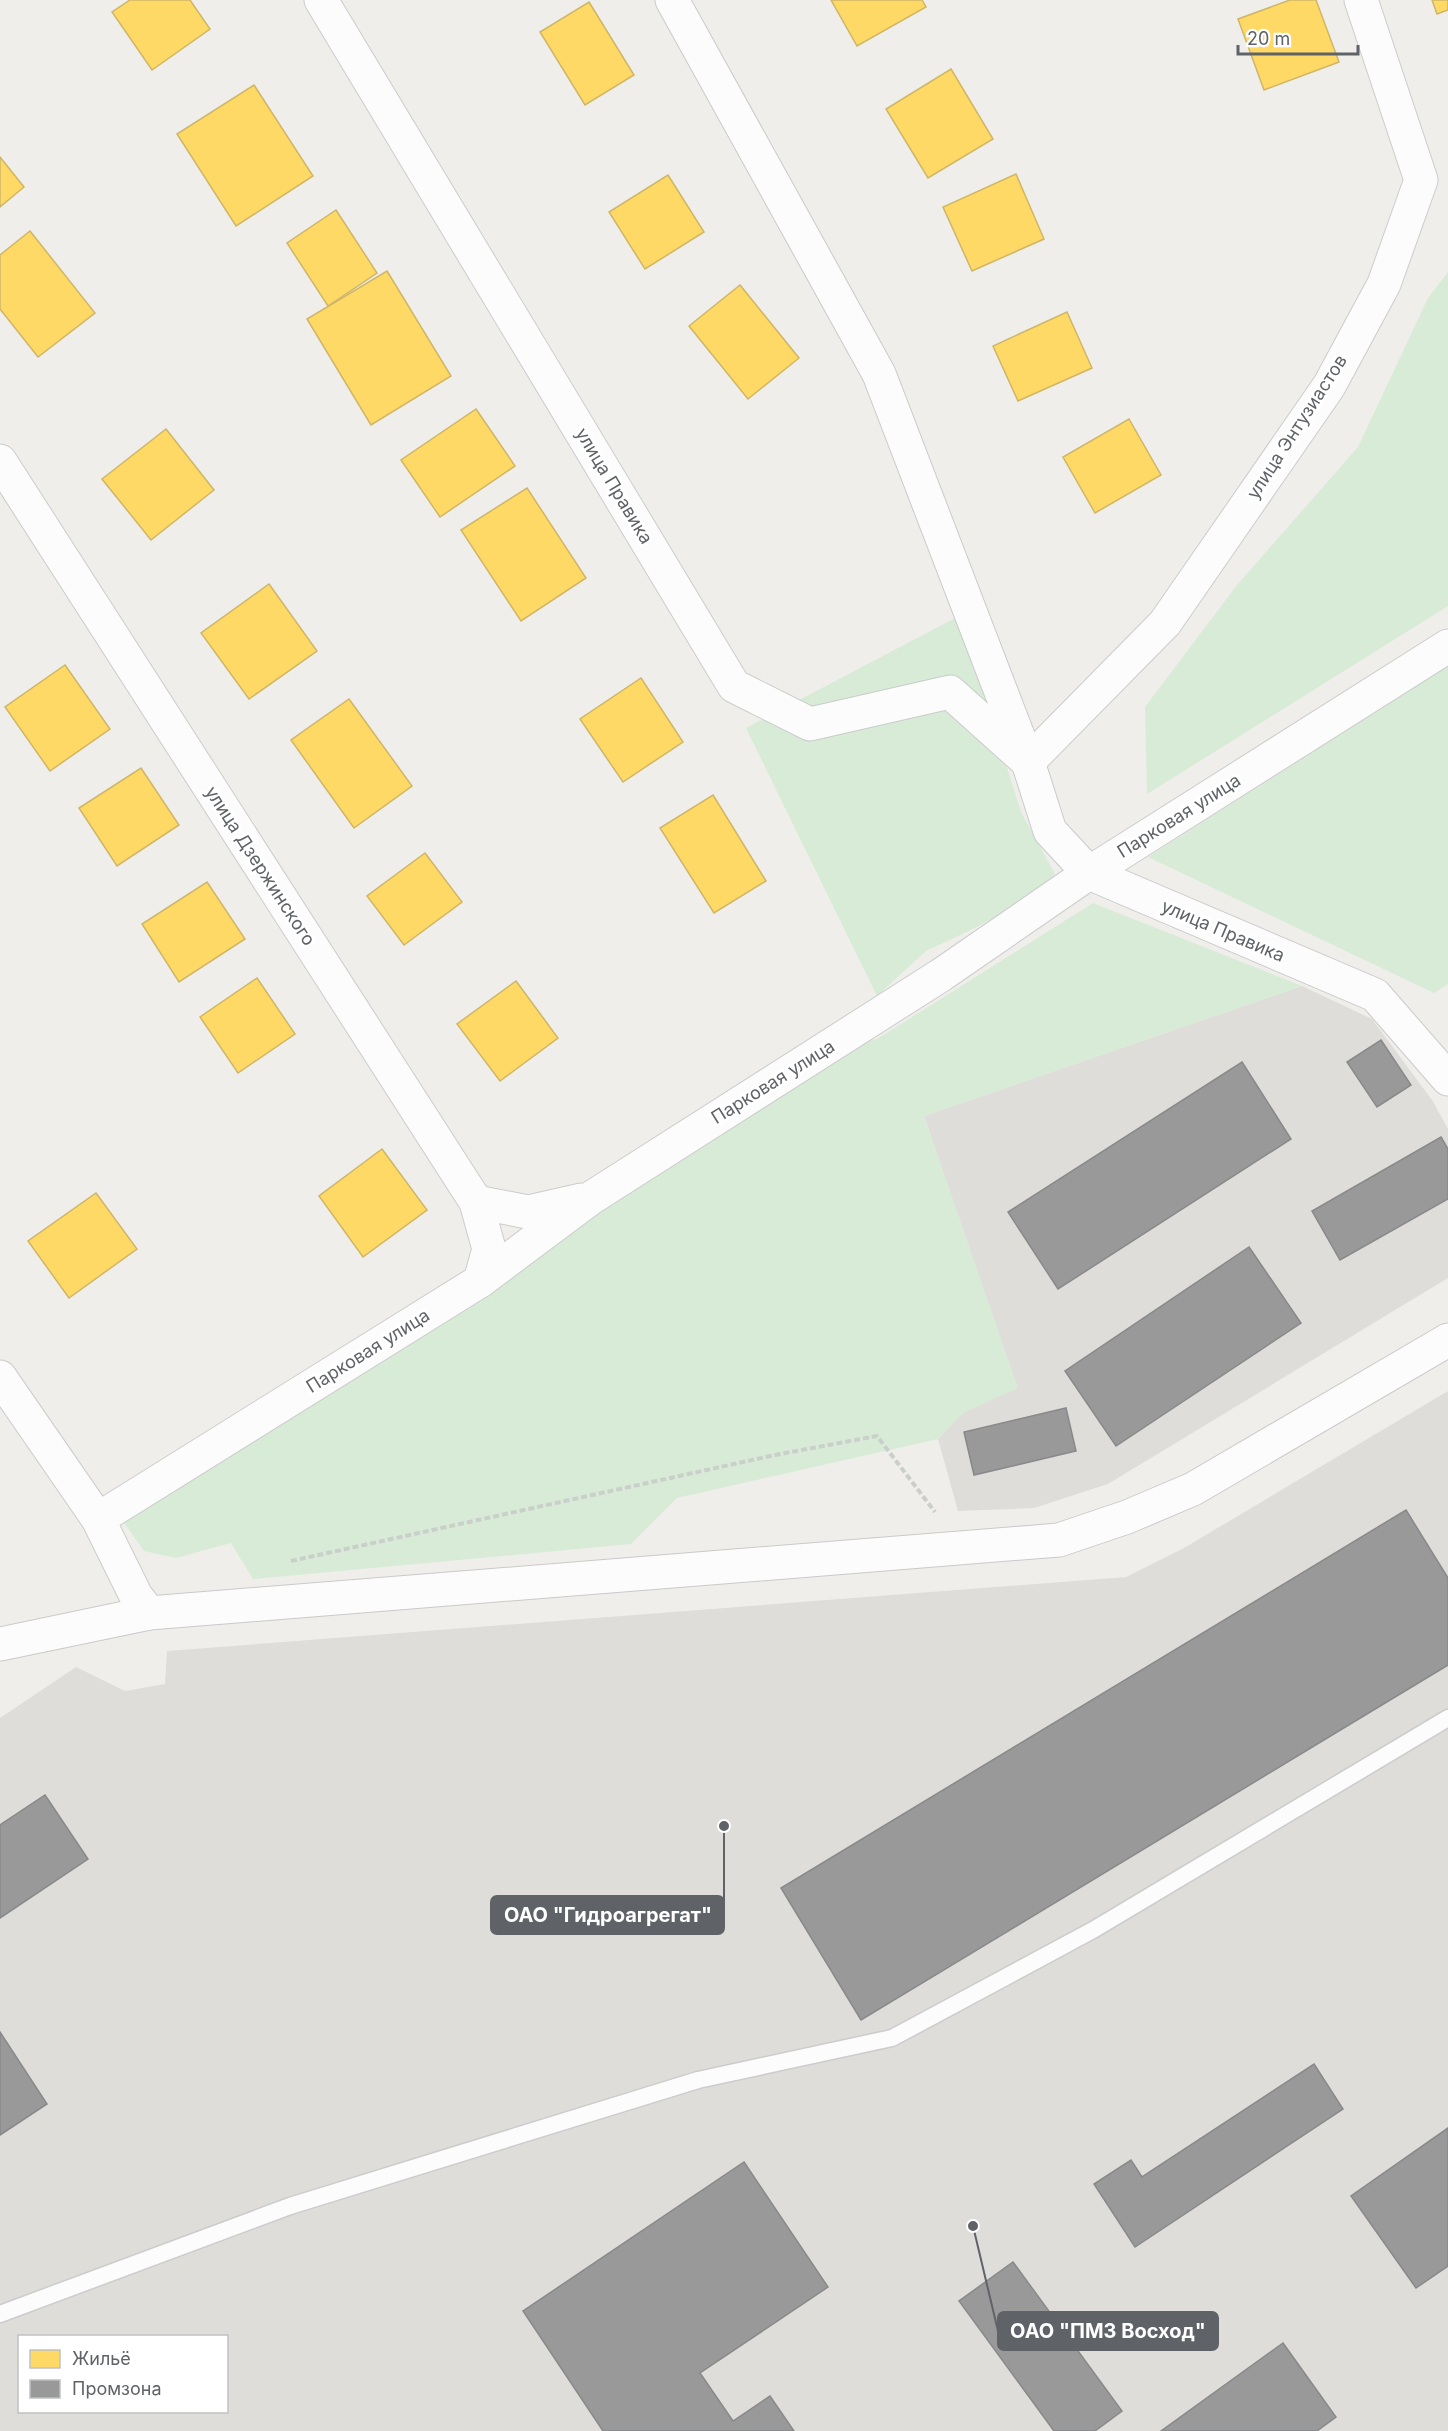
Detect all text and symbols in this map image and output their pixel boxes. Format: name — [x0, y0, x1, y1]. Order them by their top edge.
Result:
scale bar — [1238, 18, 1358, 56]
text: 20 m — [1247, 28, 1290, 49]
street label: улица Энтузиастов — [1242, 351, 1351, 503]
street label: улица Правика — [572, 424, 657, 548]
street label: Парковая улица — [1113, 769, 1244, 862]
street label: улица Дзержинского — [201, 782, 320, 949]
street label: улица Правика — [1159, 895, 1288, 966]
street label: Парковая улица — [707, 1035, 838, 1128]
street label: Парковая улица — [302, 1304, 433, 1397]
callout: ОАО "Гидроагрегат" — [491, 1896, 724, 1934]
text: ОАО "Гидроагрегат" — [504, 1903, 712, 1927]
callout: ОАО "ПМЗ Восход" — [998, 2312, 1218, 2350]
text: ОАО "ПМЗ Восход" — [1010, 2319, 1206, 2343]
legend — [18, 2335, 228, 2413]
text: Жильё — [72, 2348, 131, 2369]
text: Промзона — [72, 2378, 162, 2399]

